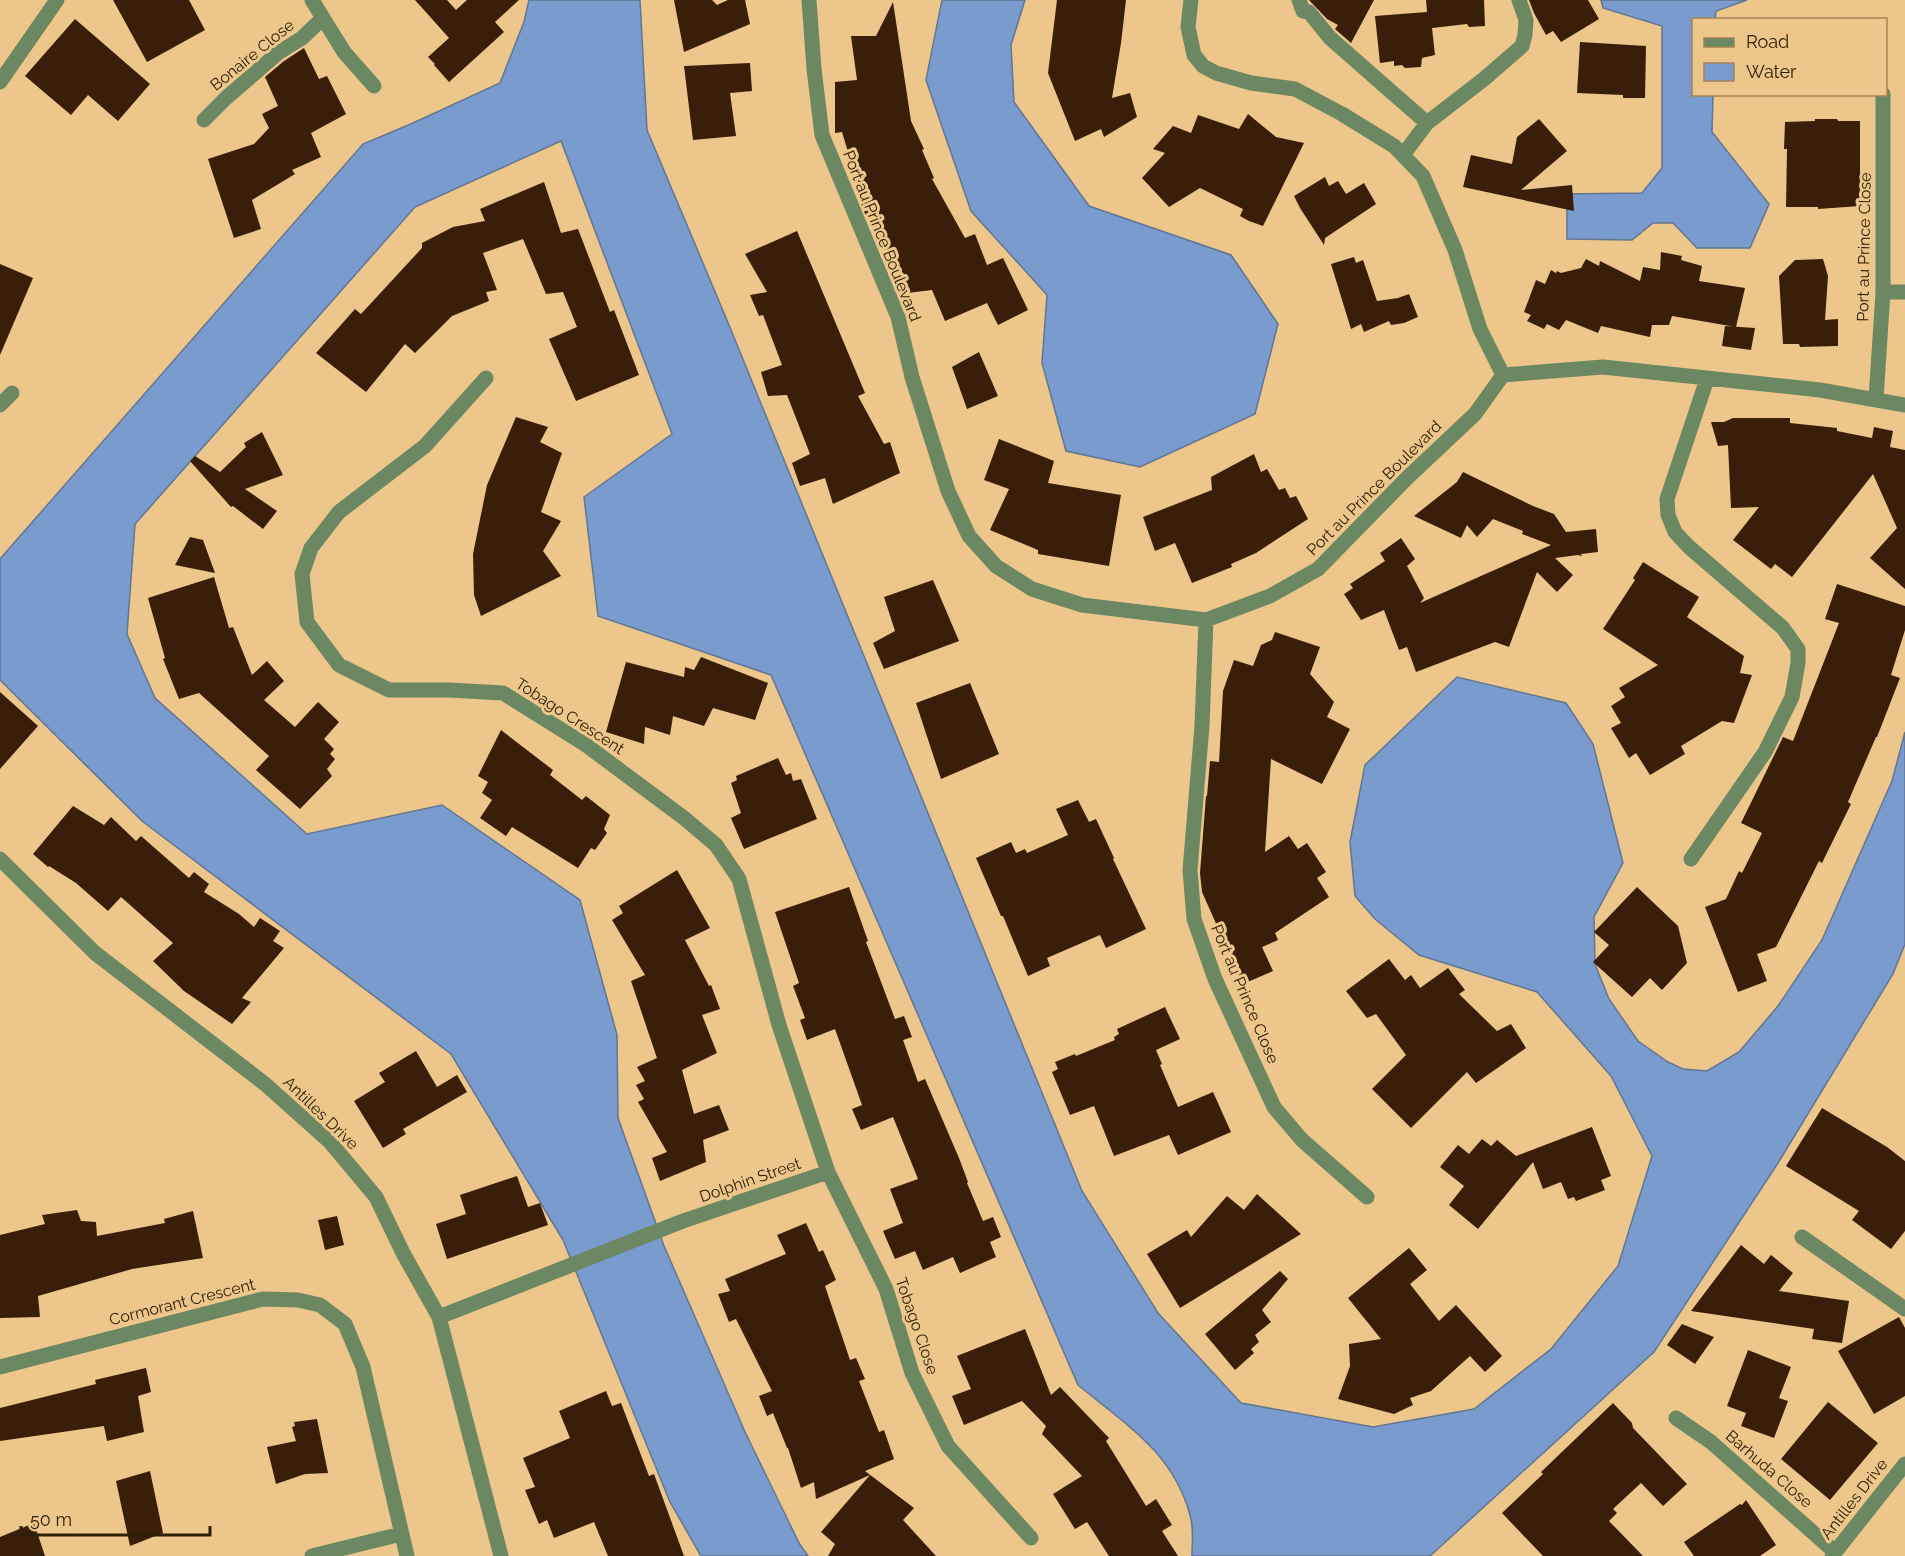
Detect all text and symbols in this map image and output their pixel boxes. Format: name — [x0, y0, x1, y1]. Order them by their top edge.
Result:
street label: Bonaire Close — [206, 15, 298, 95]
legend — [1692, 18, 1887, 96]
text: Road — [1746, 31, 1789, 52]
text: Water — [1746, 61, 1797, 82]
street label: Port au Prince Boulevard — [839, 148, 925, 324]
street label: Port au Prince Close — [1853, 172, 1875, 322]
street label: Port au Prince Boulevard — [1303, 417, 1445, 559]
street label: Tobago Crescent — [512, 674, 628, 759]
street label: Port au Prince Close — [1207, 922, 1283, 1066]
street label: Antilles Drive — [280, 1072, 362, 1154]
street label: Dolphin Street — [697, 1154, 804, 1206]
street label: Cormorant Crescent — [107, 1275, 257, 1329]
street label: Tobago Close — [891, 1275, 943, 1377]
street label: Barhuda Close — [1722, 1426, 1816, 1512]
street label: Antilles Drive — [1817, 1455, 1891, 1543]
scale bar — [21, 1499, 210, 1537]
text: 50 m — [30, 1509, 72, 1530]

